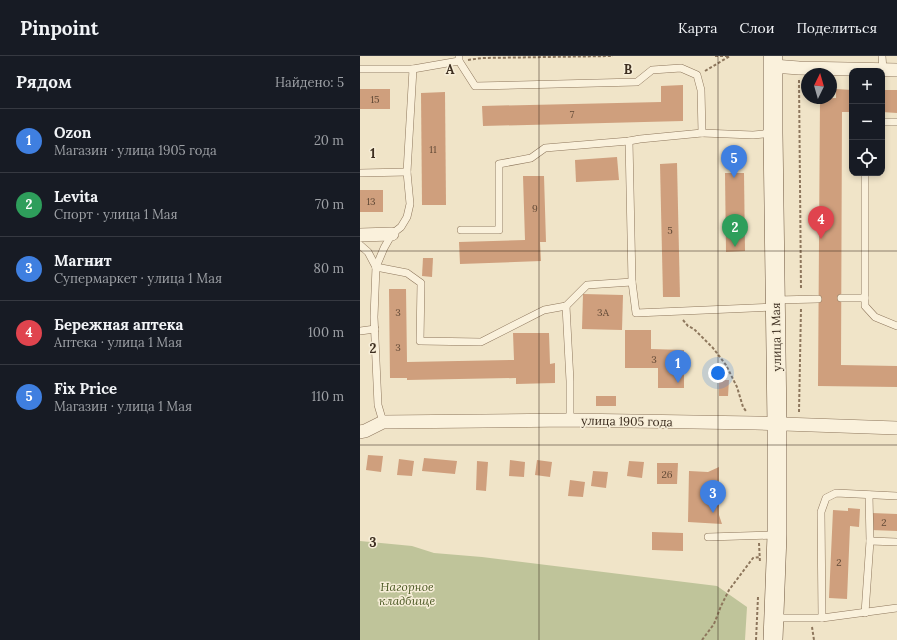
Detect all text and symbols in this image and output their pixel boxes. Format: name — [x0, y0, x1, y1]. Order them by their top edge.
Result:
text: Pinpoint — [20, 16, 99, 40]
text: Карта — [678, 19, 717, 37]
text: Слои — [739, 19, 774, 37]
text: Поделиться — [796, 19, 877, 37]
text: A — [446, 61, 455, 78]
text: B — [624, 61, 633, 78]
north arrow — [801, 68, 837, 104]
map controls — [849, 68, 885, 176]
button: + — [849, 68, 885, 104]
text: Рядом — [16, 71, 72, 93]
text: Найдено: 5 — [275, 74, 344, 91]
house number: 15 — [370, 93, 380, 106]
button: − — [849, 104, 885, 140]
house number: 7 — [570, 108, 575, 121]
text: Ozon — [54, 123, 91, 142]
text: 1 — [26, 132, 32, 149]
text: 20 m — [314, 132, 344, 149]
button: locate — [849, 140, 885, 176]
text: Магазин · улица 1905 года — [54, 142, 217, 159]
house number: 11 — [429, 143, 437, 156]
text: 1 — [370, 145, 376, 162]
pin: 5 — [721, 145, 747, 178]
text: Levita — [54, 187, 98, 206]
house number: 13 — [366, 195, 376, 208]
text: 2 — [26, 196, 32, 213]
text: 70 m — [315, 196, 344, 213]
house number: 9 — [532, 202, 538, 215]
text: Спорт · улица 1 Мая — [54, 206, 178, 223]
pin: 4 — [808, 206, 834, 239]
pin: 2 — [722, 214, 748, 247]
house number: 5 — [667, 224, 673, 237]
text: Магнит — [54, 251, 112, 270]
text: 3 — [25, 260, 33, 277]
text: 80 m — [314, 260, 344, 277]
text: Супермаркет · улица 1 Мая — [54, 270, 222, 287]
street label: улица 1 Мая — [768, 302, 784, 372]
house number: 3 — [395, 306, 401, 319]
house number: 3А — [597, 306, 610, 319]
text: Бережная аптека — [54, 315, 183, 334]
text: 4 — [25, 324, 33, 341]
text: 100 m — [308, 324, 344, 341]
text: Аптека · улица 1 Мая — [54, 334, 182, 351]
text: 2 — [370, 340, 377, 357]
house number: 3 — [395, 341, 401, 354]
pin: 1 — [665, 350, 691, 383]
house number: 3 — [651, 353, 657, 366]
your location — [708, 363, 728, 383]
text: Fix Price — [54, 379, 117, 398]
text: 5 — [25, 388, 33, 405]
text: 110 m — [311, 388, 344, 405]
text: Магазин · улица 1 Мая — [54, 398, 192, 415]
street label: улица 1905 года — [581, 413, 673, 429]
house number: 26 — [661, 468, 673, 481]
pin: 3 — [700, 480, 726, 513]
house number: 2 — [881, 516, 887, 529]
text: 3 — [369, 534, 377, 551]
house number: 2 — [836, 556, 842, 569]
park label: Нагорное кладбище — [379, 579, 435, 608]

